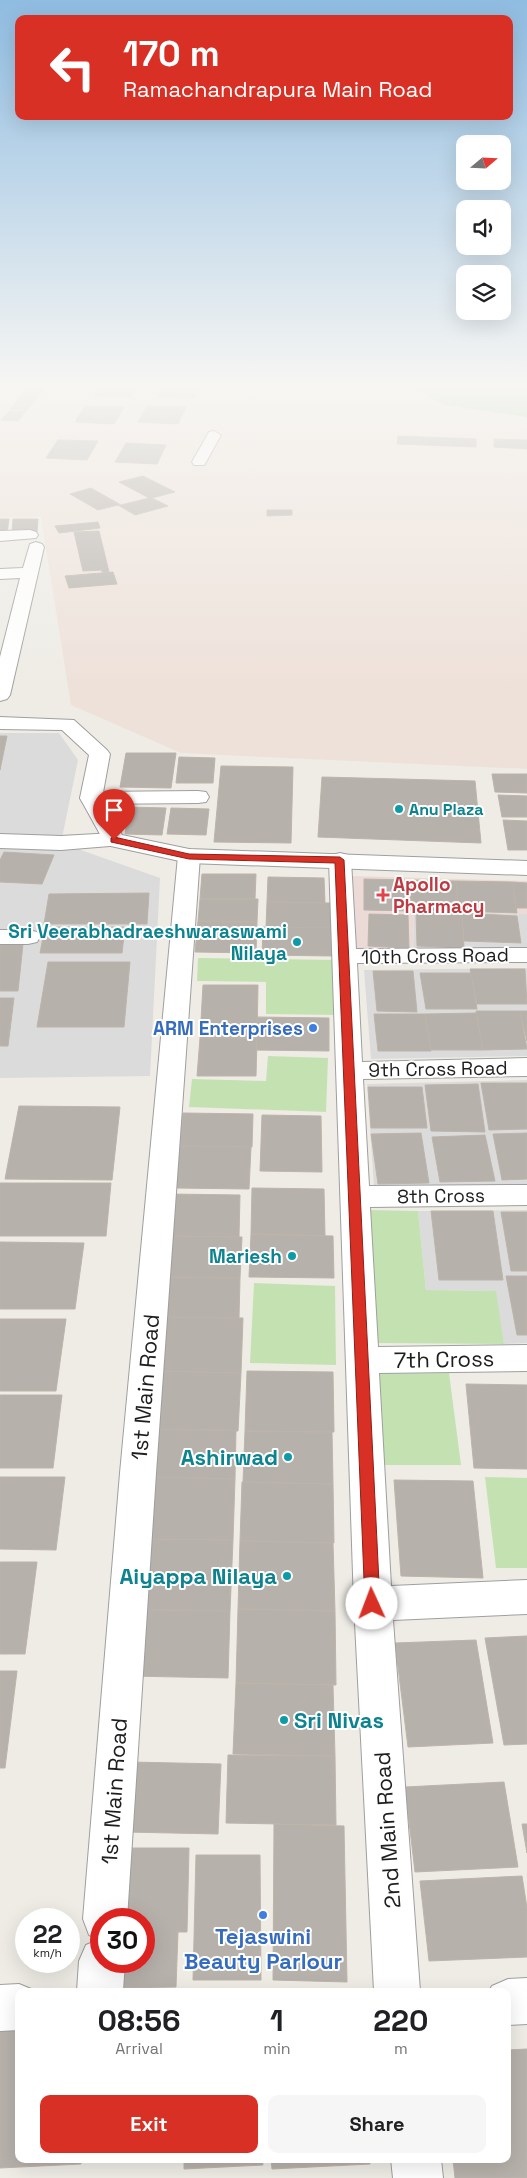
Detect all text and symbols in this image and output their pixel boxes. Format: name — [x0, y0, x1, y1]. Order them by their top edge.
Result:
text: 170 m — [123, 32, 220, 76]
icon: left — [40, 35, 105, 100]
text: Ramachandrapura Main Road — [123, 75, 432, 103]
north arrow — [456, 135, 511, 190]
map controls — [456, 135, 511, 320]
button: sound — [456, 200, 511, 255]
button: layers — [456, 265, 511, 320]
pin — [93, 789, 135, 840]
icon: arrive — [100, 796, 128, 824]
place label: Anu Plaza — [409, 799, 484, 820]
marker: Anu Plaza — [393, 803, 405, 815]
place label: Apollo Pharmacy — [393, 872, 485, 919]
marker: Apollo Pharmacy — [377, 889, 389, 901]
place label: Sri Veerabhadraeshwaraswami Nilaya — [8, 919, 287, 966]
marker: Sri Veerabhadraeshwaraswami Nilaya — [291, 936, 303, 948]
street label: 10th Cross Road — [361, 942, 509, 970]
place label: ARM Enterprises — [153, 1016, 303, 1041]
marker: ARM Enterprises — [307, 1022, 319, 1034]
street label: 9th Cross Road — [368, 1055, 508, 1083]
street label: 8th Cross — [397, 1183, 485, 1209]
place label: Mariesh — [209, 1244, 282, 1269]
marker: Mariesh — [286, 1250, 298, 1262]
street label: 1st Main Road — [125, 1313, 165, 1461]
street label: 7th Cross — [394, 1344, 494, 1374]
place label: Ashirwad — [181, 1443, 278, 1471]
marker: Ashirwad — [282, 1451, 294, 1463]
place label: Aiyappa Nilaya — [119, 1562, 277, 1590]
marker: Aiyappa Nilaya — [281, 1570, 293, 1582]
position arrow — [345, 1577, 397, 1629]
place label: Sri Nivas — [294, 1706, 384, 1734]
marker: Sri Nivas — [278, 1714, 290, 1726]
street label: 1st Main Road — [95, 1717, 133, 1865]
street label: 2nd Main Road — [368, 1751, 406, 1909]
speed limit sign: 30 — [90, 1908, 155, 1973]
marker: Tejaswini Beauty Parlour — [257, 1909, 269, 1921]
text: 22 — [33, 1918, 62, 1950]
place label: Tejaswini Beauty Parlour — [184, 1922, 343, 1975]
text: km/h — [33, 1945, 62, 1961]
text: 08:56 — [98, 2001, 181, 2040]
text: 1 — [270, 2001, 284, 2040]
text: 220 — [373, 2001, 428, 2040]
text: Arrival — [115, 2038, 163, 2059]
text: min — [263, 2038, 291, 2059]
text: m — [394, 2038, 408, 2059]
button: Exit — [40, 2095, 258, 2153]
button: Share — [268, 2095, 486, 2153]

